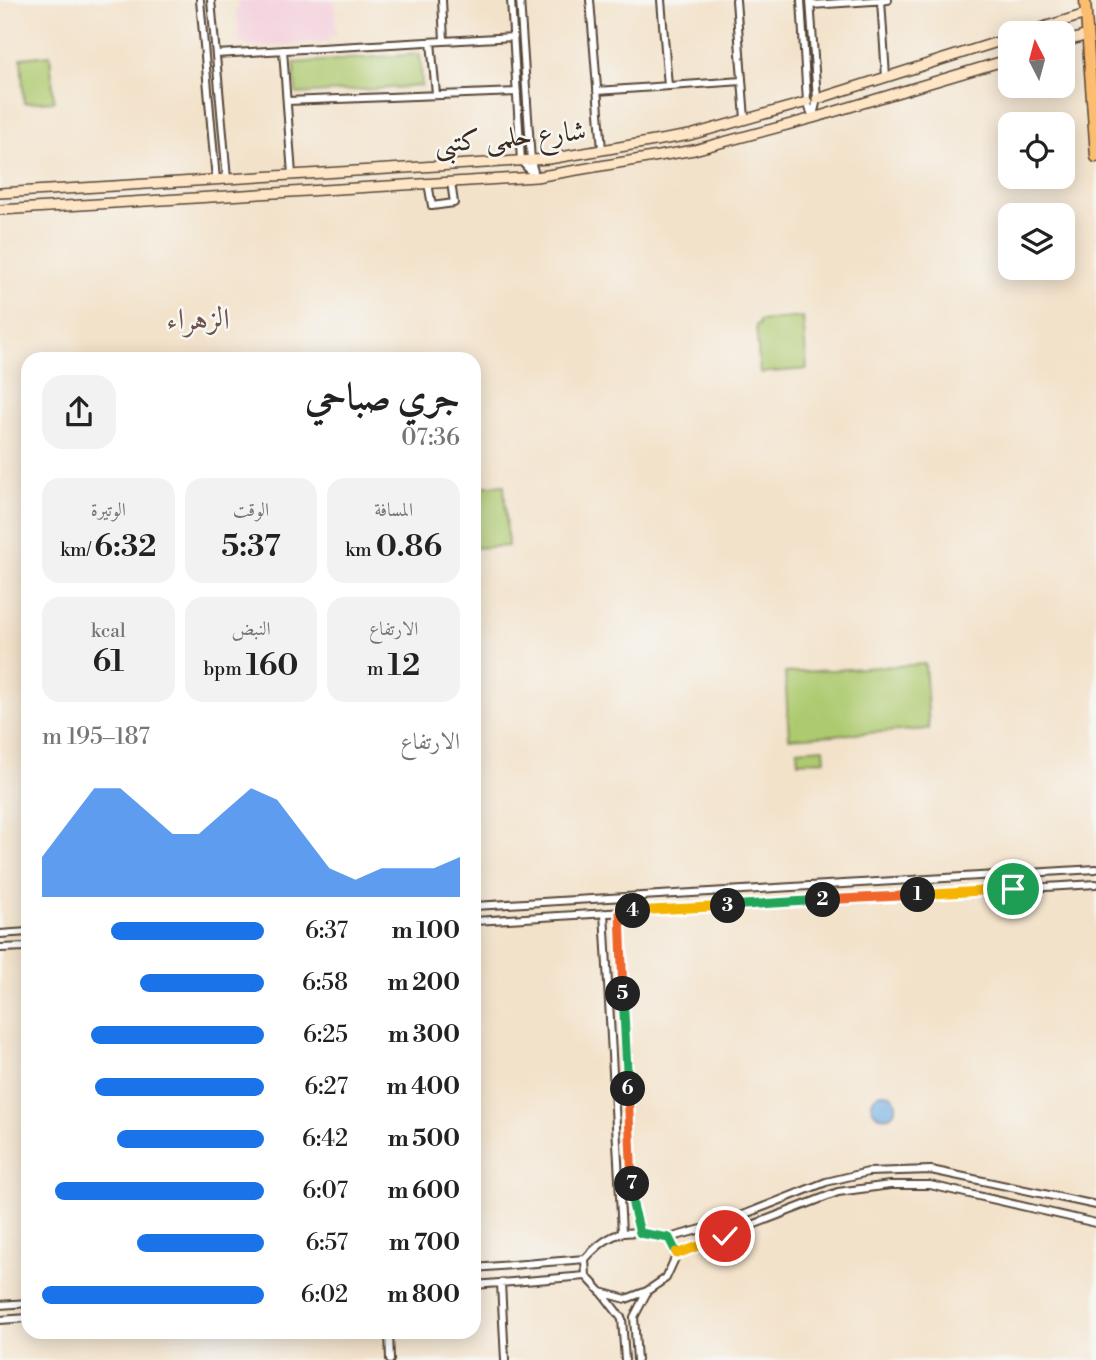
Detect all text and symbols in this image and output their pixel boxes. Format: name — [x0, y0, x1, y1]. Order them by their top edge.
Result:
north arrow — [998, 21, 1074, 98]
map controls — [998, 21, 1075, 280]
button: locate — [998, 112, 1075, 189]
street label: شارع حلمى كتبى — [433, 113, 588, 167]
button: layers — [998, 203, 1075, 280]
district label: الزهراء — [166, 301, 230, 339]
text: جري صباحي — [305, 374, 460, 421]
button: share — [42, 375, 116, 449]
text: 07:36 — [401, 424, 460, 452]
text: الوتيرة — [91, 498, 126, 522]
text: الوقت — [233, 498, 269, 522]
text: المسافة — [374, 498, 413, 522]
text: 6:32 — [94, 528, 156, 566]
text: 5:37 — [221, 528, 281, 566]
text: 0.86 — [376, 528, 442, 566]
text: /km — [60, 538, 94, 562]
text: km — [345, 538, 376, 562]
text: النبض — [231, 617, 271, 641]
text: الارتفاع — [369, 617, 418, 641]
text: kcal — [91, 619, 126, 643]
text: 61 — [92, 643, 124, 681]
text: 160 — [246, 647, 299, 685]
text: 12 — [388, 647, 420, 685]
text: bpm — [203, 657, 246, 681]
text: m — [367, 657, 388, 681]
text: 187–195 m — [42, 723, 150, 751]
text: الارتفاع — [400, 728, 460, 756]
pin — [983, 859, 1043, 919]
icon: arrive — [994, 870, 1032, 908]
pin: 1 — [900, 878, 936, 912]
text: 1 — [913, 882, 922, 906]
pin: 2 — [806, 883, 840, 918]
text: 2 — [817, 887, 828, 911]
pin: 3 — [710, 888, 746, 923]
text: 3 — [722, 893, 733, 917]
pin: 4 — [616, 894, 650, 928]
text: 4 — [626, 898, 639, 922]
text: 6:37 — [305, 917, 348, 945]
text: 100 m — [392, 917, 460, 945]
text: 6:58 — [302, 969, 348, 997]
text: 200 m — [388, 969, 460, 997]
pin: 5 — [606, 976, 640, 1012]
text: 5 — [617, 981, 628, 1005]
text: 6:25 — [303, 1021, 348, 1049]
text: 300 m — [388, 1021, 460, 1049]
pin: 6 — [610, 1072, 646, 1106]
text: 6:27 — [304, 1073, 348, 1101]
text: 400 m — [387, 1073, 460, 1101]
text: 6 — [622, 1076, 633, 1100]
text: 6:42 — [302, 1125, 348, 1153]
text: 500 m — [388, 1125, 460, 1153]
pin: 7 — [614, 1166, 650, 1202]
text: 7 — [626, 1171, 637, 1195]
text: 6:07 — [302, 1177, 348, 1205]
text: 600 m — [387, 1177, 460, 1205]
pin — [695, 1206, 755, 1266]
icon: check — [706, 1217, 744, 1255]
text: 6:57 — [305, 1229, 348, 1257]
text: 700 m — [389, 1229, 460, 1257]
text: 6:02 — [301, 1281, 348, 1309]
text: 800 m — [387, 1281, 460, 1309]

